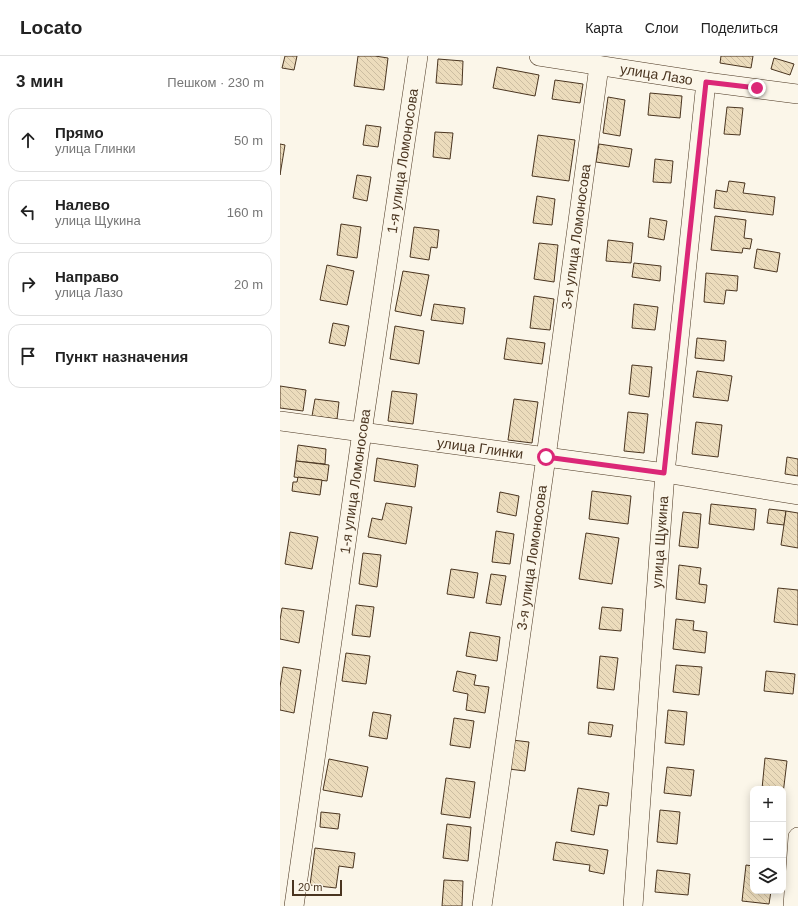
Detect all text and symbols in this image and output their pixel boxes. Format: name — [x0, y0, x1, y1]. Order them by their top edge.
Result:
text: Locato — [20, 17, 82, 38]
text: Карта — [585, 20, 623, 36]
text: Слои — [645, 20, 679, 36]
text: Поделиться — [701, 20, 778, 36]
street label: улица Лазо — [619, 61, 694, 88]
text: 3 мин — [16, 72, 63, 91]
text: Пешком · 230 m — [167, 75, 264, 90]
route end — [748, 79, 766, 97]
street label: 1-я улица Ломоносова — [384, 87, 421, 234]
text: Прямо — [55, 124, 104, 141]
icon: ahead — [17, 129, 39, 151]
text: 50 m — [234, 133, 263, 148]
text: улица Глинки — [55, 141, 136, 156]
street label: 3-я улица Ломоносова — [558, 163, 594, 310]
text: Налево — [55, 196, 110, 213]
icon: left — [17, 201, 39, 223]
text: 160 m — [227, 205, 263, 220]
text: улица Щукина — [55, 213, 141, 228]
text: Направо — [55, 268, 119, 285]
icon: right — [17, 273, 39, 295]
text: 20 m — [234, 277, 263, 292]
text: улица Лазо — [55, 285, 123, 300]
icon: arrive — [17, 345, 39, 367]
text: Пункт назначения — [55, 348, 188, 365]
street label: 1-я улица Ломоносова — [337, 408, 373, 555]
street label: улица Глинки — [436, 434, 524, 462]
route start — [537, 448, 555, 466]
street label: 3-я улица Ломоносова — [513, 484, 550, 631]
street label: улица Щукина — [649, 495, 671, 589]
map controls — [750, 786, 786, 894]
button: + — [750, 786, 786, 822]
button: − — [750, 822, 786, 858]
button: layers — [750, 858, 786, 894]
scale bar — [292, 878, 342, 897]
text: 20 m — [298, 881, 322, 893]

